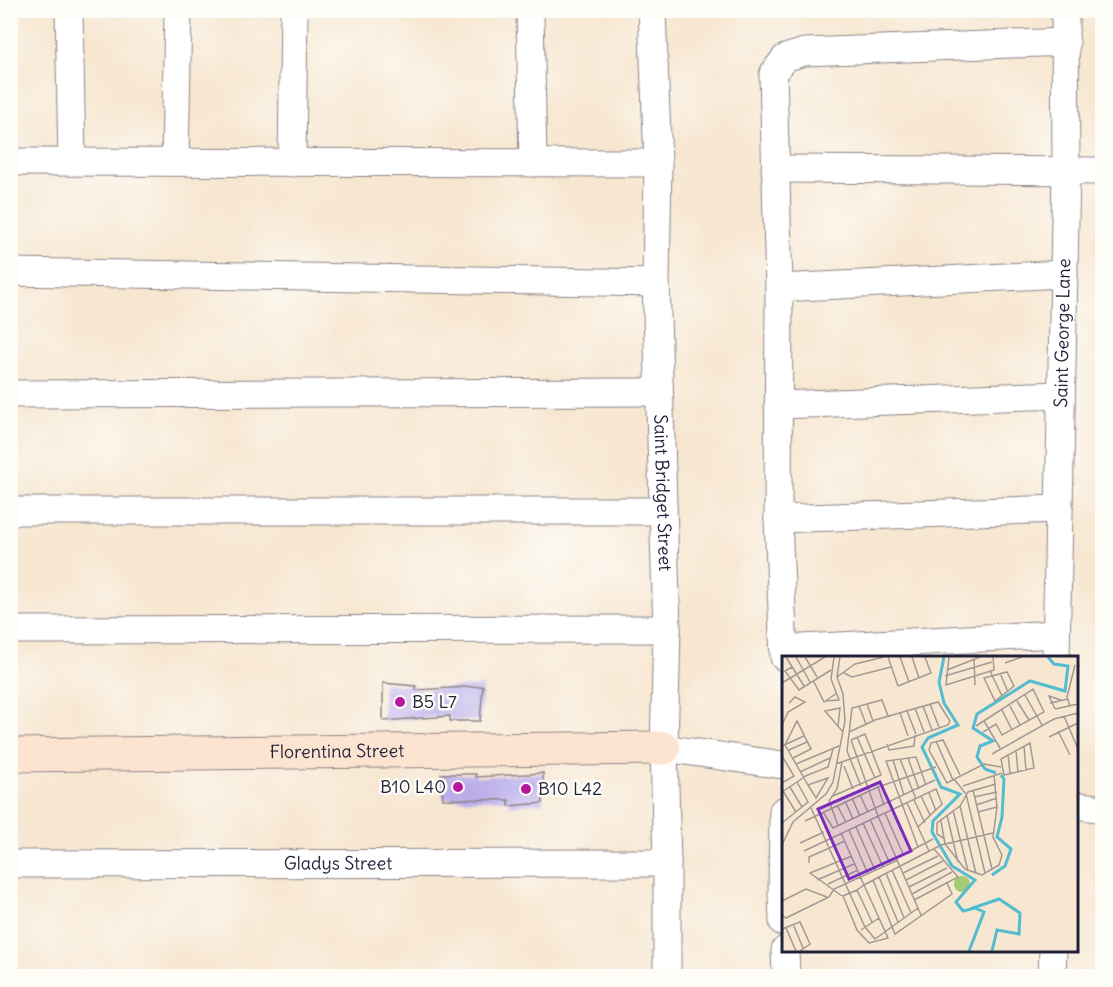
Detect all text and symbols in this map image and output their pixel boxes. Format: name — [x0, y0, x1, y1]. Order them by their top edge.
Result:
street label: Saint George Lane — [1049, 258, 1075, 408]
street label: Saint Bridget Street — [649, 414, 677, 572]
inset map — [782, 656, 1077, 951]
place label: B5 L7 — [412, 690, 457, 713]
marker: B5 L7 — [393, 695, 407, 709]
street label: Florentina Street — [270, 739, 404, 763]
place label: B10 L40 — [380, 775, 446, 798]
place label: B10 L42 — [538, 777, 602, 800]
marker: B10 L40 — [451, 780, 465, 794]
marker: B10 L42 — [519, 782, 533, 796]
street label: Gladys Street — [284, 851, 392, 875]

